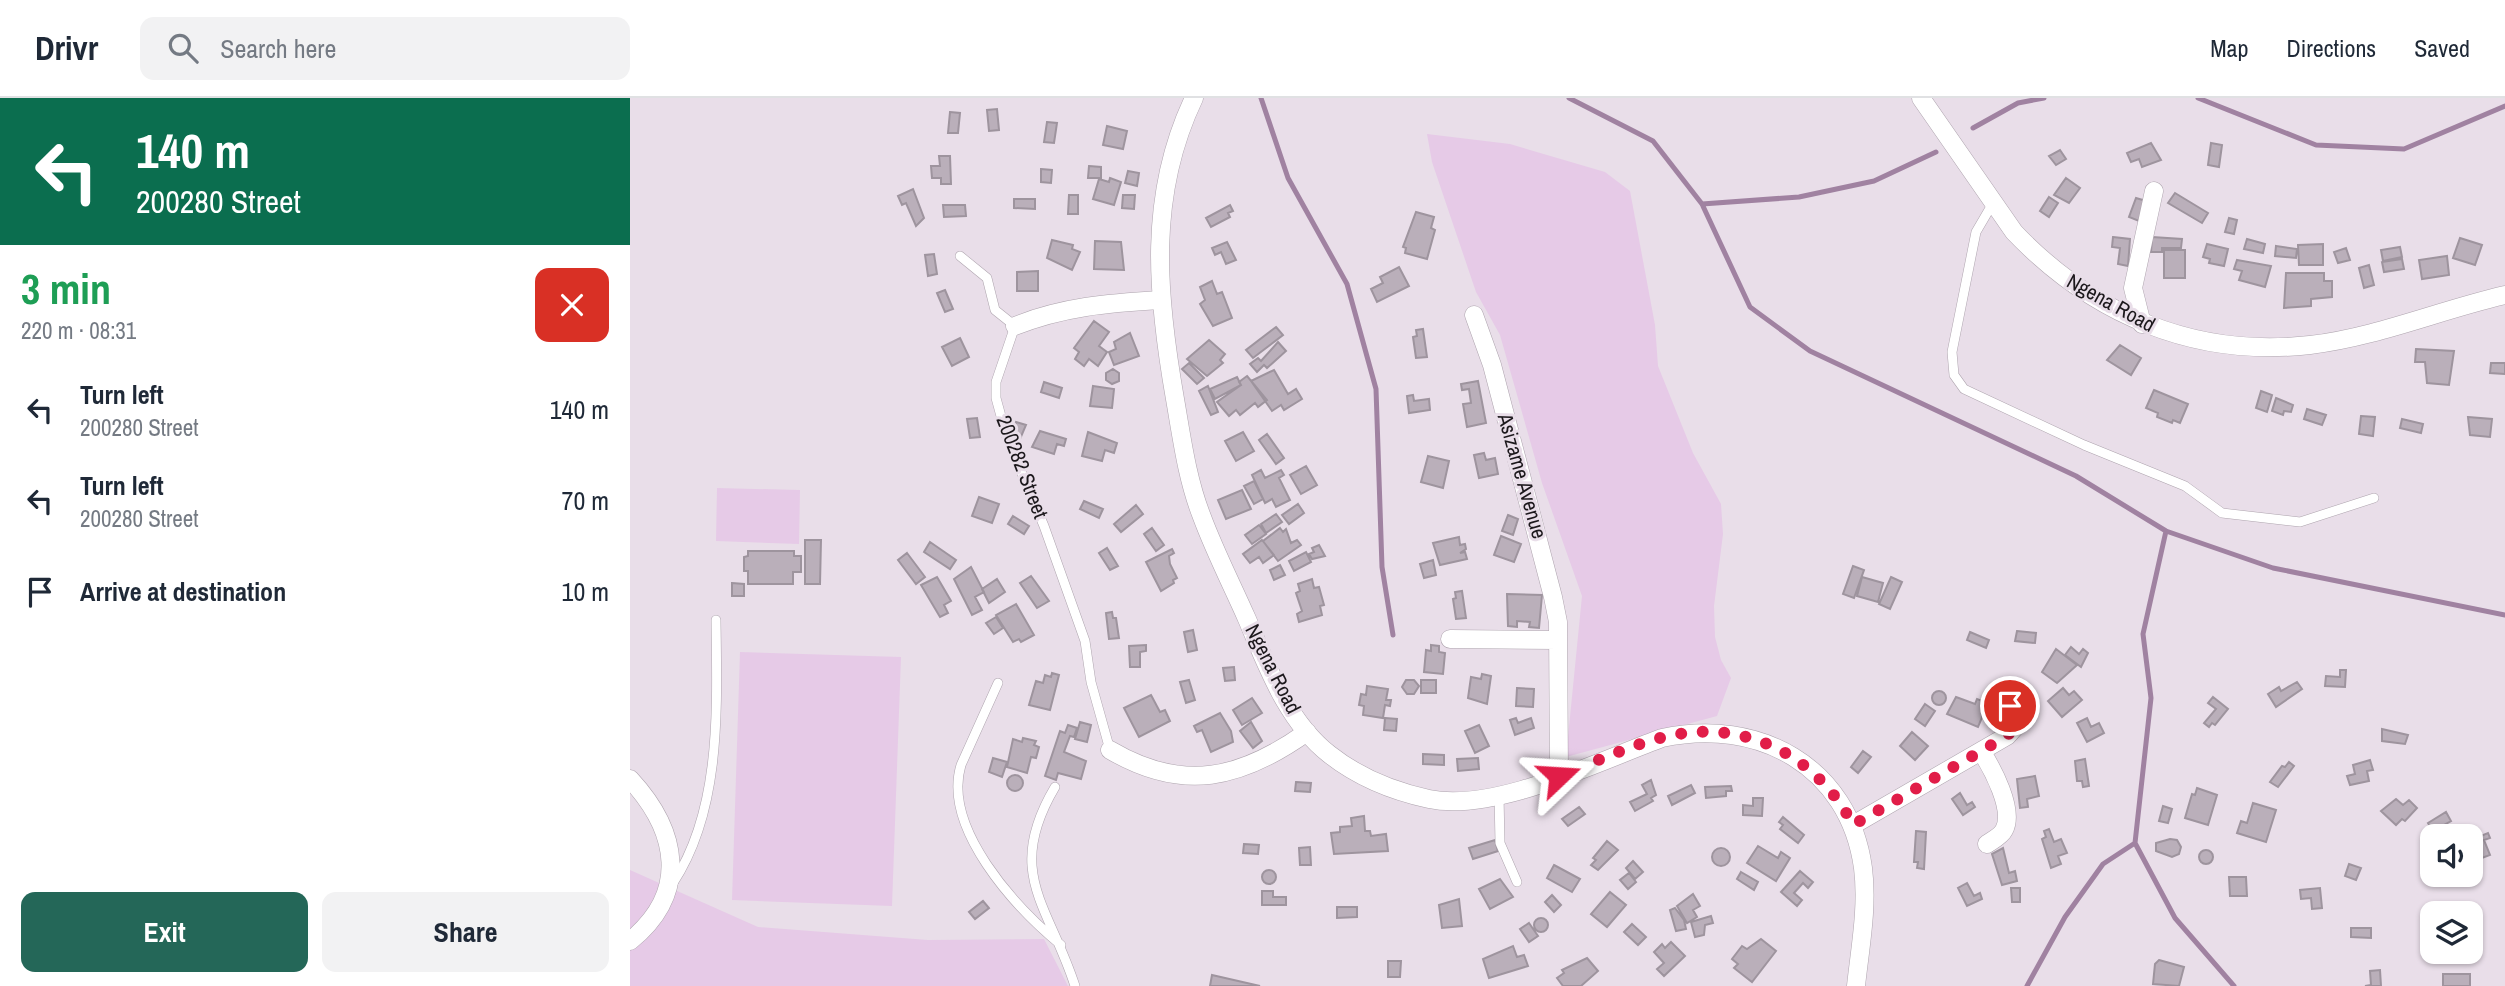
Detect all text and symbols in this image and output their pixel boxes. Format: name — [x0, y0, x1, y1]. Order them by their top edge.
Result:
search box — [140, 17, 630, 80]
text: Drivr — [35, 26, 98, 70]
icon: search — [164, 29, 202, 67]
text: Search here — [220, 31, 336, 66]
text: Map — [2210, 32, 2248, 64]
text: Directions — [2286, 32, 2376, 64]
text: Saved — [2414, 32, 2470, 64]
text: 140 m — [136, 117, 250, 183]
icon: left — [21, 126, 112, 217]
text: 200280 Street — [136, 180, 301, 223]
text: 3 min — [21, 261, 111, 317]
street label: Ngena Road — [2062, 266, 2161, 339]
button: close — [535, 268, 609, 342]
text: 220 m · 08:31 — [21, 315, 136, 346]
text: Turn left — [80, 377, 164, 412]
icon: left — [21, 391, 59, 429]
text: 140 m — [550, 392, 609, 427]
street label: Asizame Avenue — [1490, 409, 1554, 542]
street label: 200282 Street — [990, 411, 1055, 523]
text: 200280 Street — [80, 412, 199, 443]
text: Turn left — [80, 468, 164, 503]
icon: left — [21, 482, 59, 520]
text: 70 m — [562, 483, 609, 518]
text: 200280 Street — [80, 503, 199, 534]
icon: arrive — [21, 573, 59, 611]
text: Arrive at destination — [80, 574, 286, 609]
text: 10 m — [562, 574, 609, 609]
street label: Ngena Road — [1239, 619, 1308, 718]
pin — [1980, 676, 2040, 736]
icon: arrive — [1991, 687, 2029, 725]
position arrow — [1522, 739, 1596, 813]
map controls — [2420, 824, 2483, 964]
button: sound — [2420, 824, 2483, 887]
button: Exit — [21, 892, 308, 972]
button: Share — [322, 892, 609, 972]
button: layers — [2420, 901, 2483, 964]

